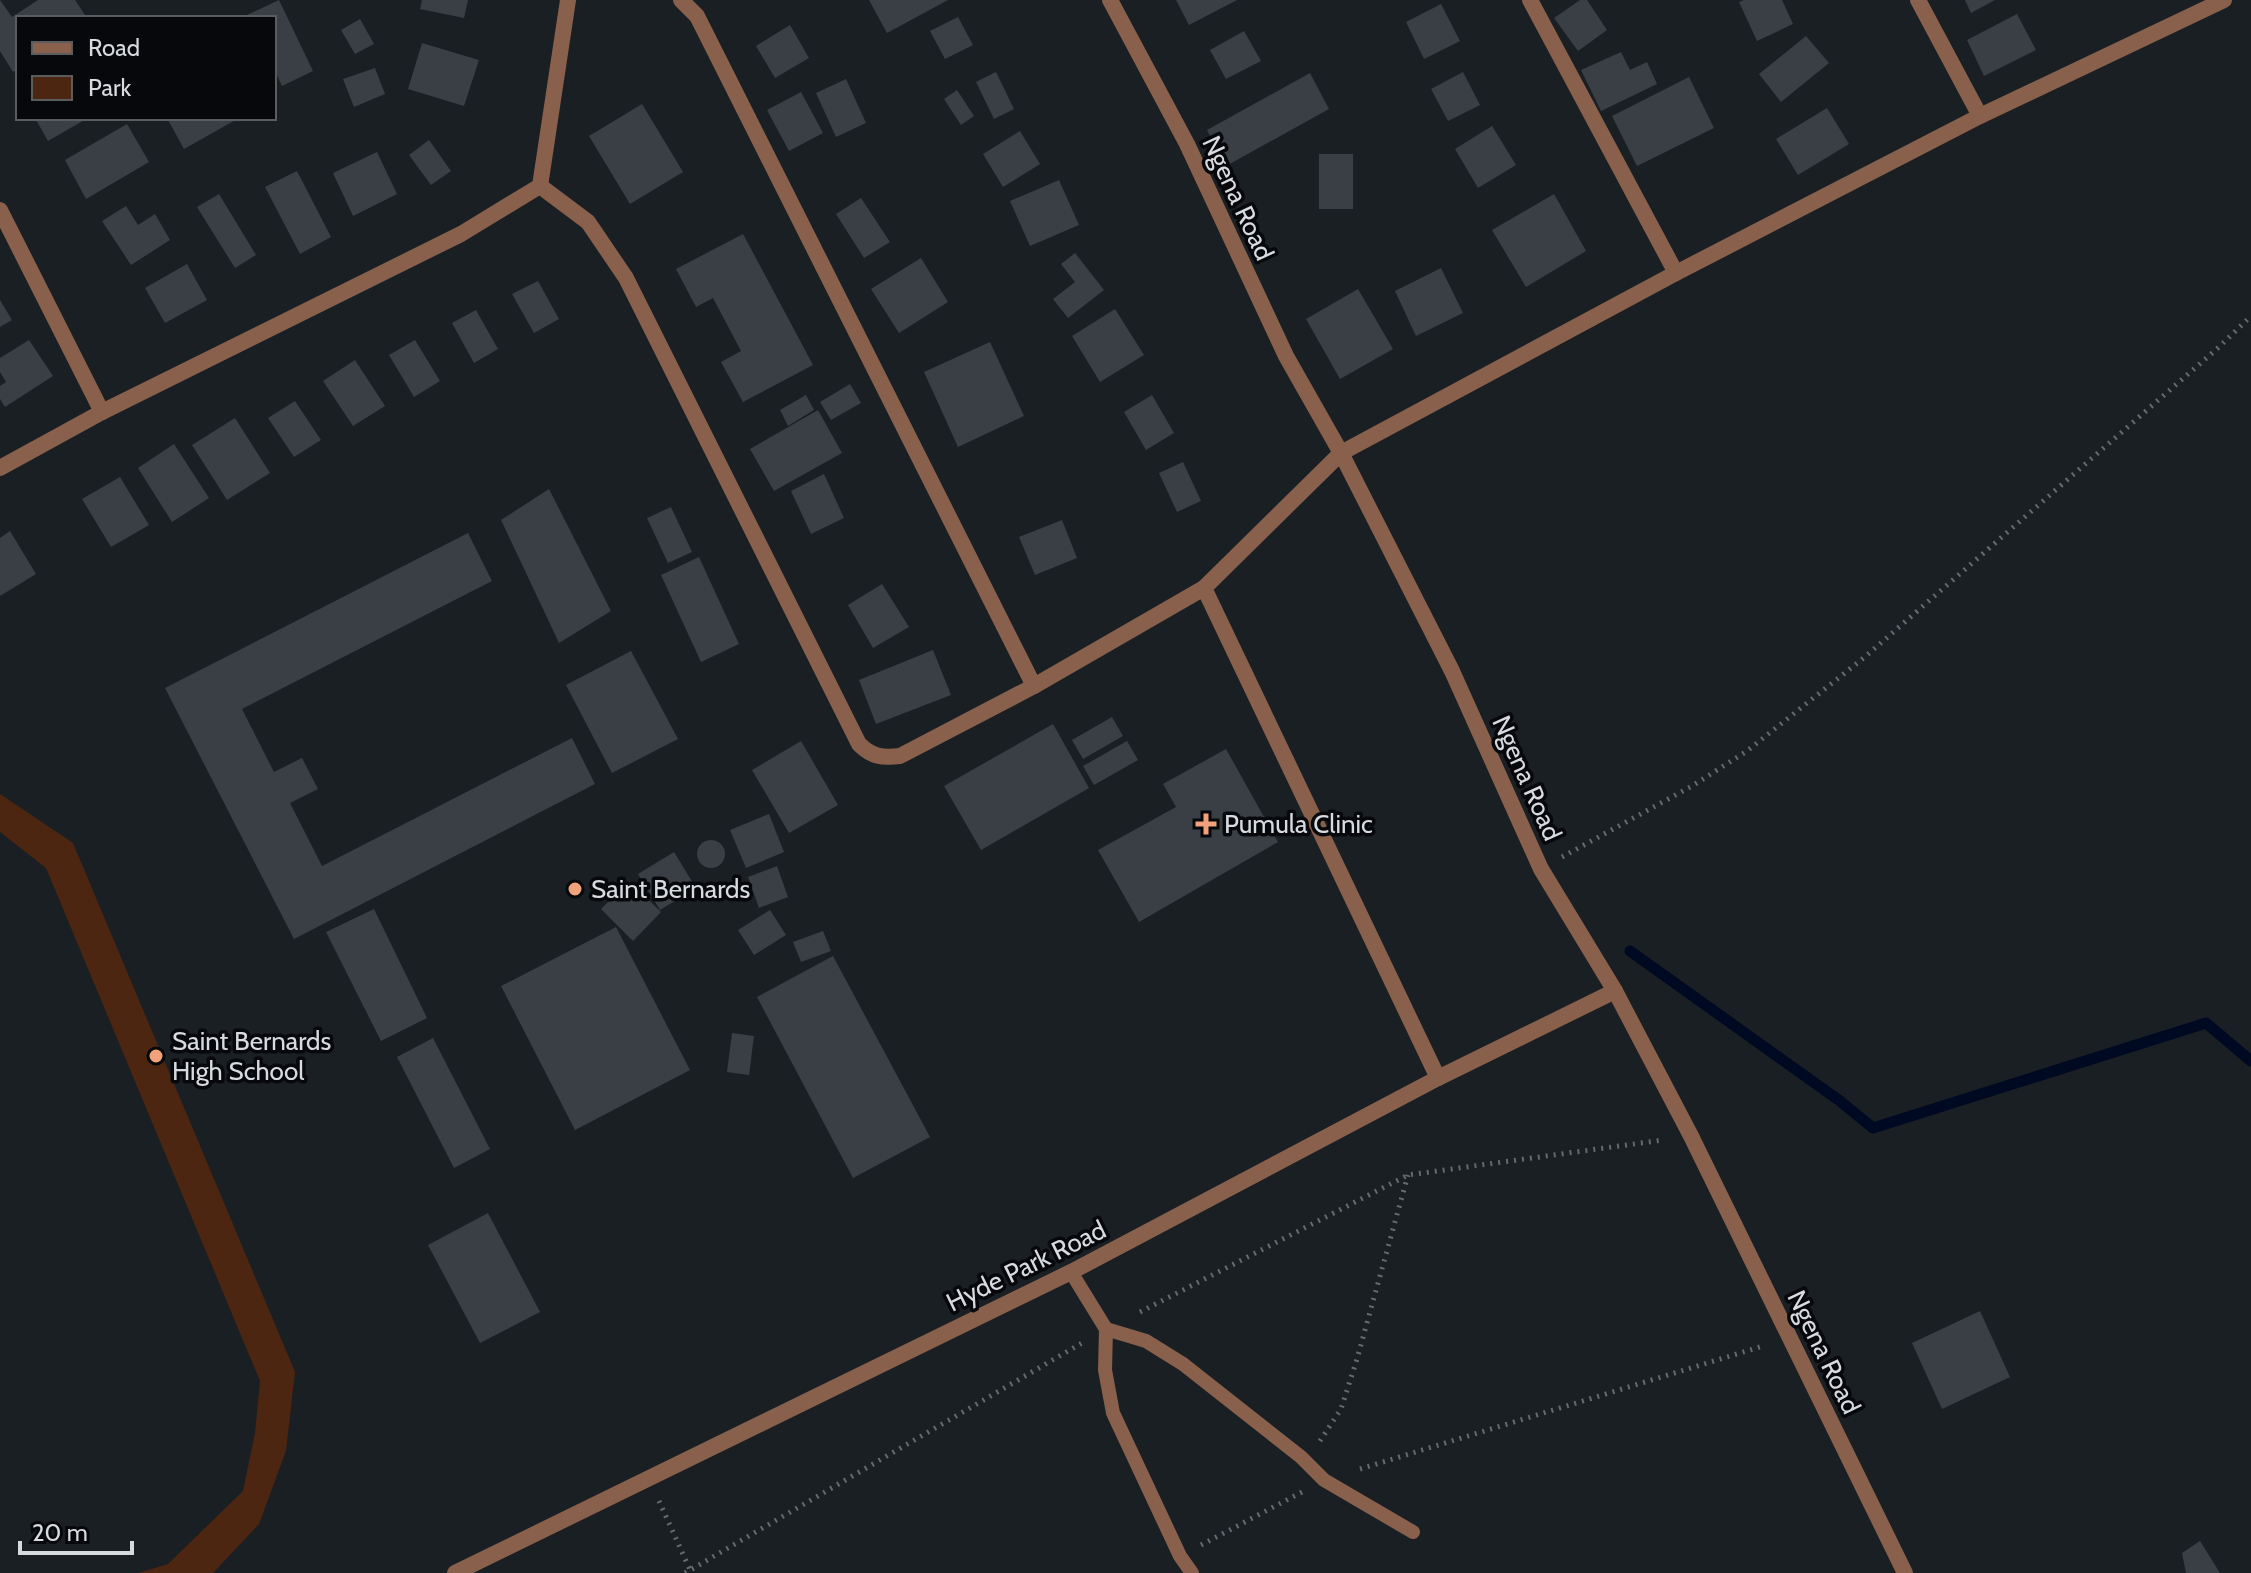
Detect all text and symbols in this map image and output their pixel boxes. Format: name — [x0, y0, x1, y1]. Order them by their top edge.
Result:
legend — [16, 16, 276, 120]
text: Road — [88, 33, 140, 62]
text: Park — [88, 73, 131, 102]
street label: Ngena Road — [1195, 131, 1281, 265]
street label: Ngena Road — [1485, 711, 1569, 845]
place label: Pumula Clinic — [1224, 808, 1373, 840]
marker: Pumula Clinic — [1195, 813, 1217, 835]
place label: Saint Bernards — [591, 873, 750, 905]
marker: Saint Bernards — [566, 880, 584, 898]
place label: Saint Bernards High School — [172, 1025, 331, 1087]
marker: Saint Bernards High School — [147, 1047, 165, 1065]
street label: Hyde Park Road — [941, 1214, 1111, 1318]
street label: Ngena Road — [1780, 1285, 1868, 1419]
scale bar — [20, 1505, 132, 1555]
text: 20 m — [32, 1518, 88, 1547]

